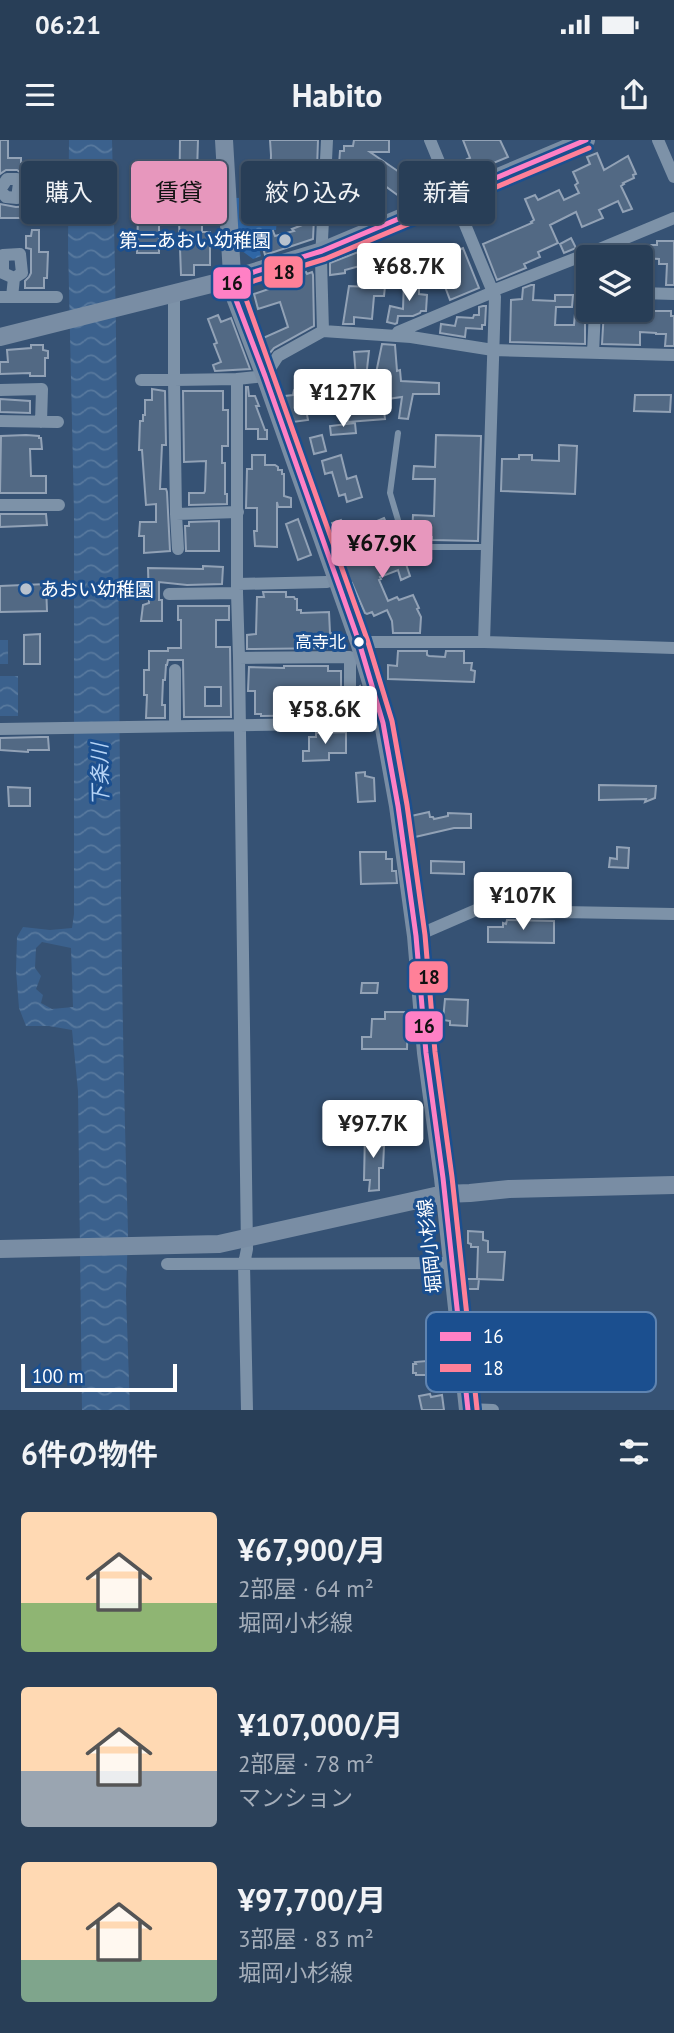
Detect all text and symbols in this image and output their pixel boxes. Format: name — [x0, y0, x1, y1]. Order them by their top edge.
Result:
text: 06:21 — [35, 8, 101, 41]
text: Habito — [292, 74, 382, 116]
icon: menu — [21, 76, 59, 114]
icon: share — [615, 76, 653, 114]
chip: 購入 — [21, 161, 117, 224]
chip: 賃貸 — [131, 161, 227, 224]
chip: 絞り込み — [241, 161, 385, 224]
chip: 新着 — [399, 161, 495, 224]
place label: 第二あおい幼稚園 — [119, 228, 271, 252]
marker: 第二あおい幼稚園 — [277, 232, 293, 248]
pin: ¥68.7K — [352, 244, 466, 303]
map controls — [576, 245, 653, 322]
button: layers — [576, 245, 653, 322]
text: ¥68.7K — [373, 251, 445, 280]
line badge: 18 — [263, 255, 304, 289]
text: 18 — [273, 260, 295, 284]
line badge: 16 — [212, 266, 252, 300]
text: 16 — [221, 271, 243, 295]
pin: ¥127K — [294, 370, 392, 429]
text: ¥127K — [310, 377, 376, 406]
pin: ¥67.9K — [325, 520, 439, 580]
text: ¥67.9K — [347, 528, 417, 557]
place label: あおい幼稚園 — [40, 577, 154, 601]
marker: あおい幼稚園 — [18, 581, 34, 597]
place label: 高寺北 — [295, 631, 346, 653]
marker: 高寺北 — [352, 635, 366, 649]
pin: ¥58.6K — [268, 686, 382, 746]
text: ¥58.6K — [289, 694, 361, 723]
water label: 下条川 — [86, 741, 114, 807]
pin: ¥107K — [474, 872, 572, 932]
text: ¥107K — [490, 880, 556, 909]
line badge: 18 — [408, 960, 449, 994]
text: 18 — [418, 965, 440, 989]
line badge: 16 — [404, 1010, 444, 1043]
text: 16 — [413, 1014, 435, 1038]
pin: ¥97.7K — [316, 1100, 430, 1160]
text: ¥97.7K — [338, 1108, 408, 1137]
street label: 堀岡小杉線 — [412, 1197, 446, 1295]
legend — [426, 1312, 656, 1392]
text: 16 — [483, 1324, 504, 1348]
text: 18 — [483, 1356, 504, 1380]
scale bar — [21, 1361, 177, 1393]
text: 100 m — [32, 1364, 84, 1388]
icon: filters — [615, 1433, 653, 1471]
text: 6件の物件 — [21, 1434, 158, 1473]
text: ¥67,900/月 — [238, 1530, 386, 1569]
icon: home — [77, 1540, 161, 1624]
text: 2部屋 · 64 m² — [238, 1574, 374, 1603]
text: 堀岡小杉線 — [238, 1608, 353, 1637]
text: ¥107,000/月 — [238, 1705, 403, 1744]
icon: home — [77, 1715, 161, 1799]
text: 2部屋 · 78 m² — [238, 1749, 374, 1778]
text: マンション — [238, 1783, 353, 1812]
text: ¥97,700/月 — [238, 1880, 386, 1919]
icon: home — [77, 1890, 161, 1974]
text: 3部屋 · 83 m² — [238, 1924, 374, 1953]
text: 堀岡小杉線 — [238, 1958, 353, 1987]

